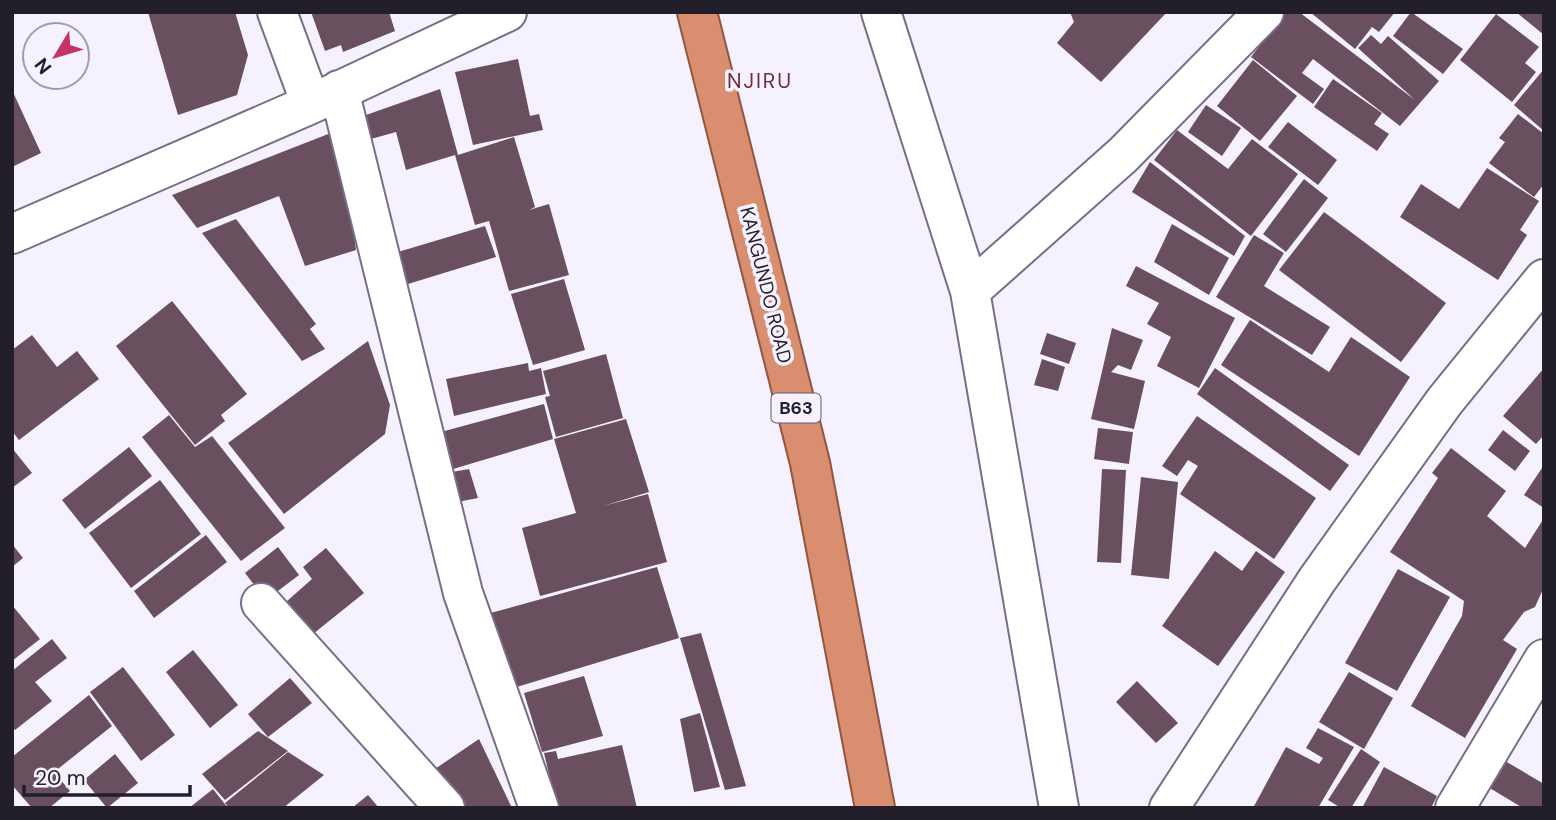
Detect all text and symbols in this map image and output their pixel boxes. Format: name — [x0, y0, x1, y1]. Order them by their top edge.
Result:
north arrow — [21, 21, 91, 91]
text: N — [29, 53, 57, 79]
district label: NJIRU — [727, 67, 793, 95]
street label: KANGUNDO ROAD — [734, 204, 798, 366]
road number: B63 — [772, 394, 820, 422]
scale bar — [24, 754, 191, 798]
text: 20 m — [35, 764, 86, 792]

